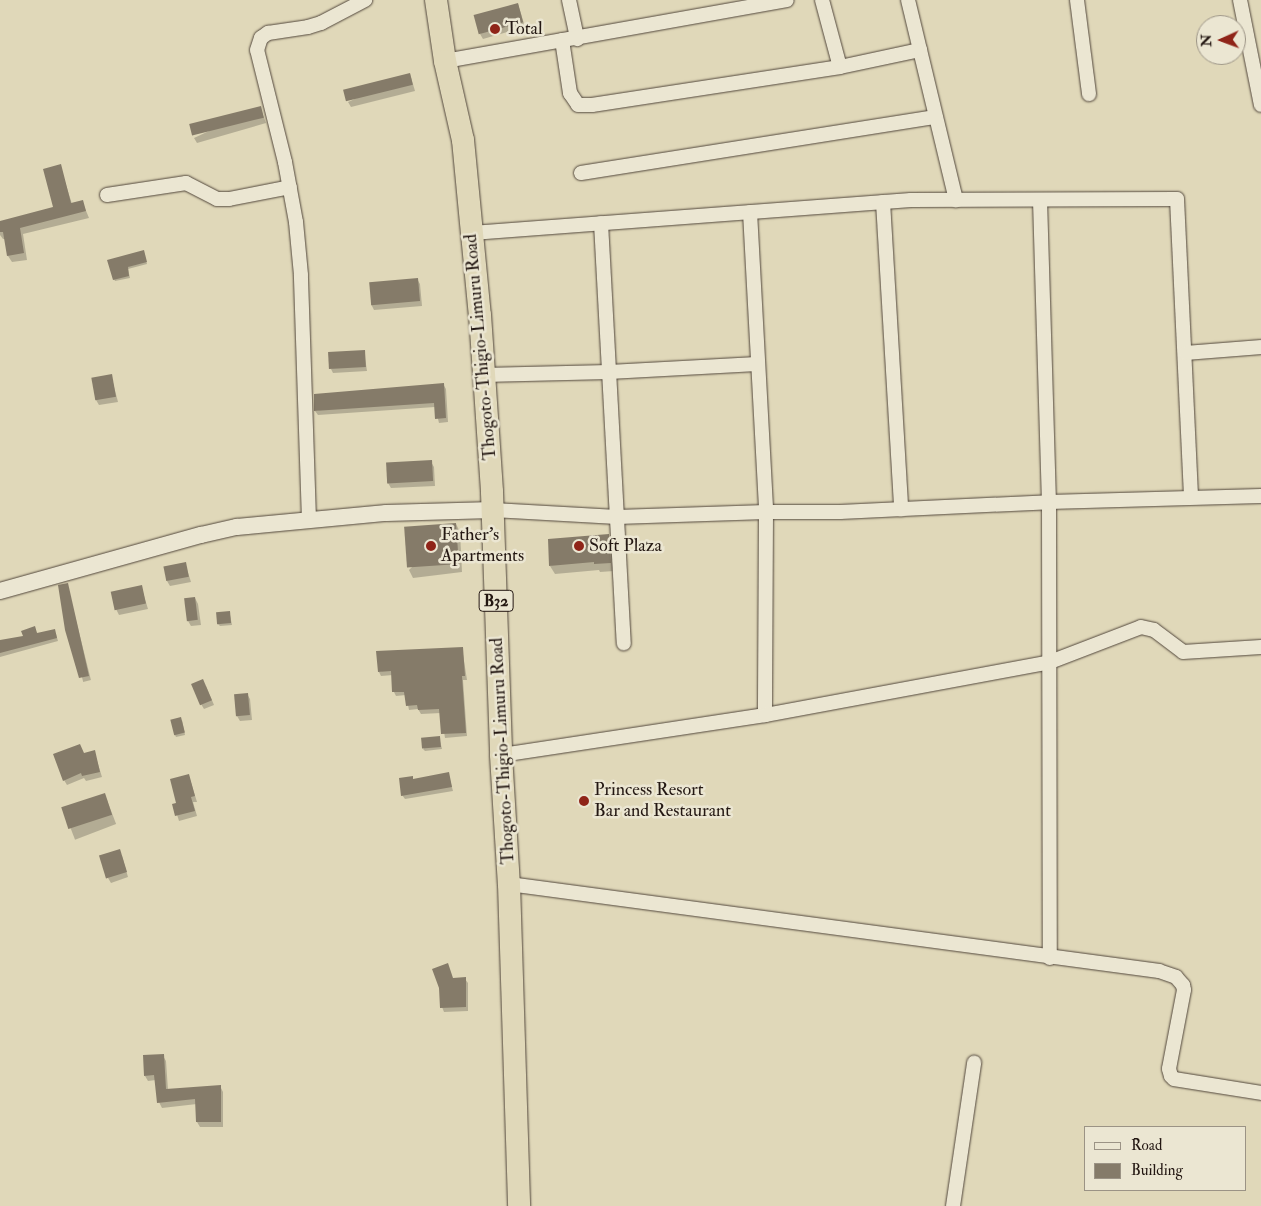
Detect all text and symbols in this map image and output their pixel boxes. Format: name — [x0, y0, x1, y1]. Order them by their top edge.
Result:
north arrow — [1196, 15, 1246, 65]
place label: Total — [505, 18, 543, 40]
marker: Total — [489, 23, 501, 35]
text: N — [1198, 34, 1215, 47]
street label: Thogoto-Thigio-Limuru Road — [460, 233, 502, 461]
place label: Father's Apartments — [441, 525, 524, 568]
place label: Soft Plaza — [589, 535, 662, 557]
marker: Father's Apartments — [425, 540, 437, 552]
marker: Soft Plaza — [573, 540, 585, 552]
road number: B32 — [478, 588, 514, 614]
street label: Thogoto-Thigio-Limuru Road — [486, 637, 520, 865]
place label: Princess Resort Bar and Restaurant — [594, 780, 731, 822]
marker: Princess Resort Bar and Restaurant — [578, 795, 590, 807]
legend — [1084, 1126, 1246, 1191]
text: Road — [1131, 1136, 1162, 1155]
text: Building — [1131, 1161, 1183, 1180]

